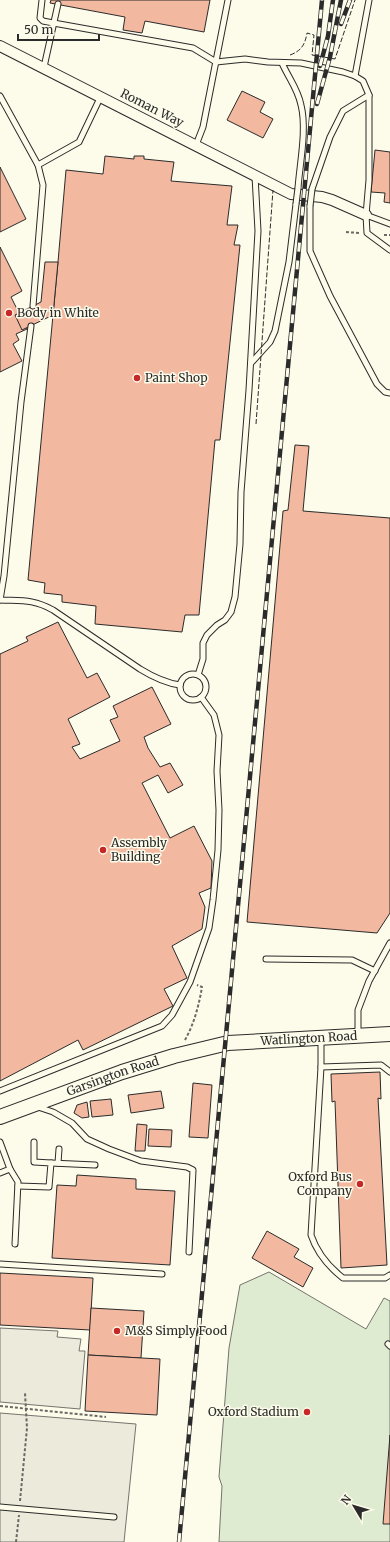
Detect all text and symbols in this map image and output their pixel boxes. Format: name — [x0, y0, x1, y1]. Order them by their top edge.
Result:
scale bar — [18, 16, 99, 42]
text: 50 m — [24, 22, 53, 37]
street label: Roman Way — [118, 85, 186, 130]
place label: Body in White — [17, 305, 99, 320]
marker: Body in White — [4, 308, 14, 318]
place label: Paint Shop — [145, 370, 208, 385]
marker: Paint Shop — [132, 373, 142, 383]
place label: Assembly Building — [110, 835, 167, 864]
marker: Assembly Building — [98, 845, 108, 855]
street label: Watlington Road — [259, 1028, 358, 1048]
street label: Garsington Road — [64, 1053, 161, 1099]
place label: Oxford Bus Company — [288, 1169, 352, 1198]
marker: Oxford Bus Company — [355, 1179, 365, 1189]
place label: M&S Simply Food — [125, 1323, 227, 1338]
marker: M&S Simply Food — [112, 1326, 122, 1336]
place label: Oxford Stadium — [208, 1404, 299, 1419]
marker: Oxford Stadium — [302, 1407, 312, 1417]
north arrow — [334, 1486, 374, 1526]
text: N — [338, 1492, 354, 1508]

